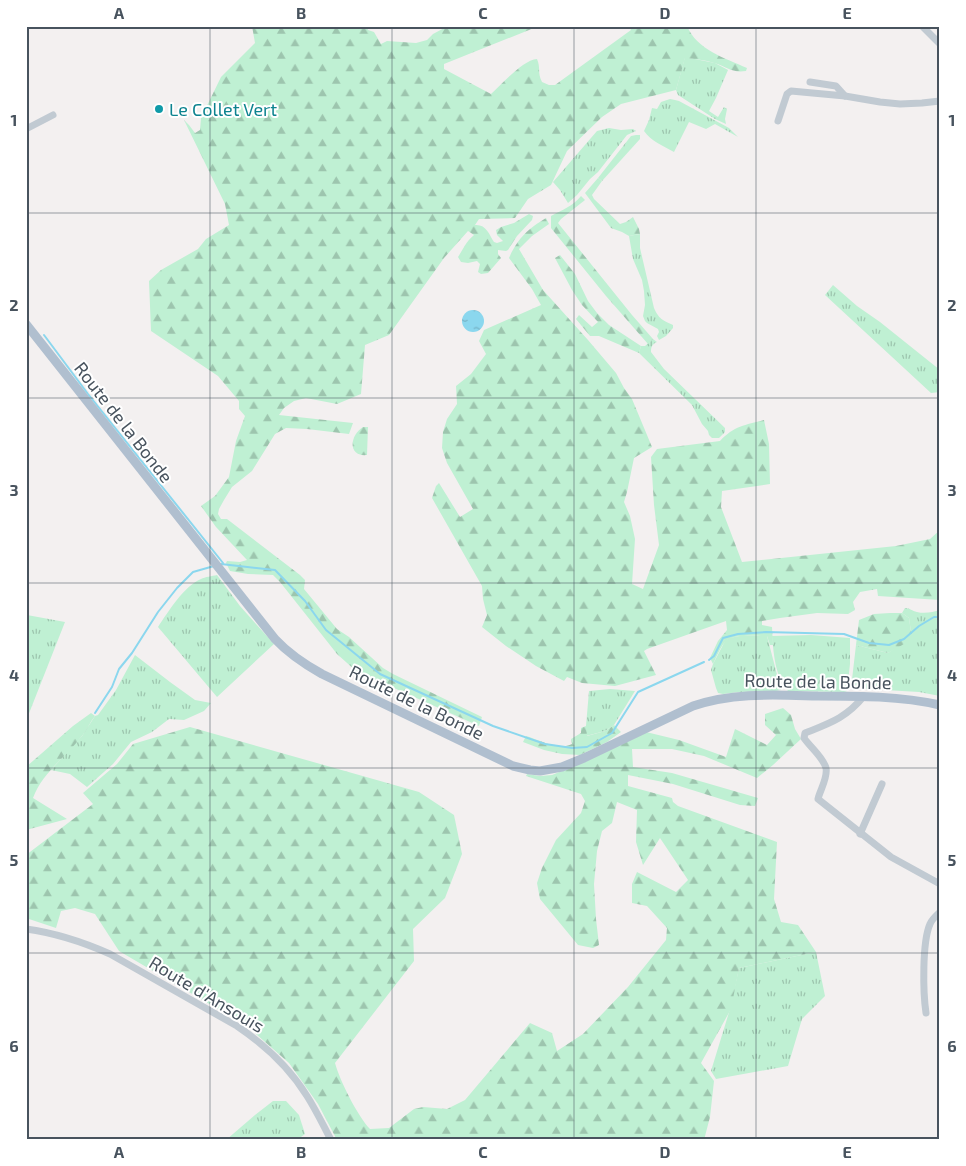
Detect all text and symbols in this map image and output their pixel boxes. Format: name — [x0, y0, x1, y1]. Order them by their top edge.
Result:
text: A — [114, 3, 125, 22]
text: B — [296, 3, 306, 22]
text: C — [478, 3, 488, 22]
text: D — [660, 3, 671, 22]
text: E — [842, 3, 852, 22]
place label: Le Collet Vert — [169, 98, 277, 120]
marker: Le Collet Vert — [153, 103, 165, 115]
text: 1 — [11, 110, 17, 129]
text: 1 — [949, 110, 955, 129]
text: 2 — [9, 295, 19, 314]
text: 2 — [947, 295, 957, 314]
street label: Route de la Bonde — [70, 357, 178, 487]
text: 3 — [9, 480, 19, 499]
text: 3 — [947, 480, 957, 499]
street label: Route de la Bonde — [346, 660, 488, 744]
text: 4 — [9, 665, 19, 684]
text: 4 — [947, 665, 957, 684]
street label: Route de la Bonde — [744, 669, 892, 693]
text: 5 — [10, 850, 19, 869]
text: 5 — [948, 850, 957, 869]
street label: Route d'Ansouis — [145, 951, 269, 1037]
text: 6 — [9, 1036, 19, 1055]
text: 6 — [947, 1036, 957, 1055]
text: A — [114, 1142, 125, 1161]
text: B — [296, 1142, 306, 1161]
text: C — [478, 1142, 488, 1161]
text: D — [660, 1142, 671, 1161]
text: E — [842, 1142, 852, 1161]

